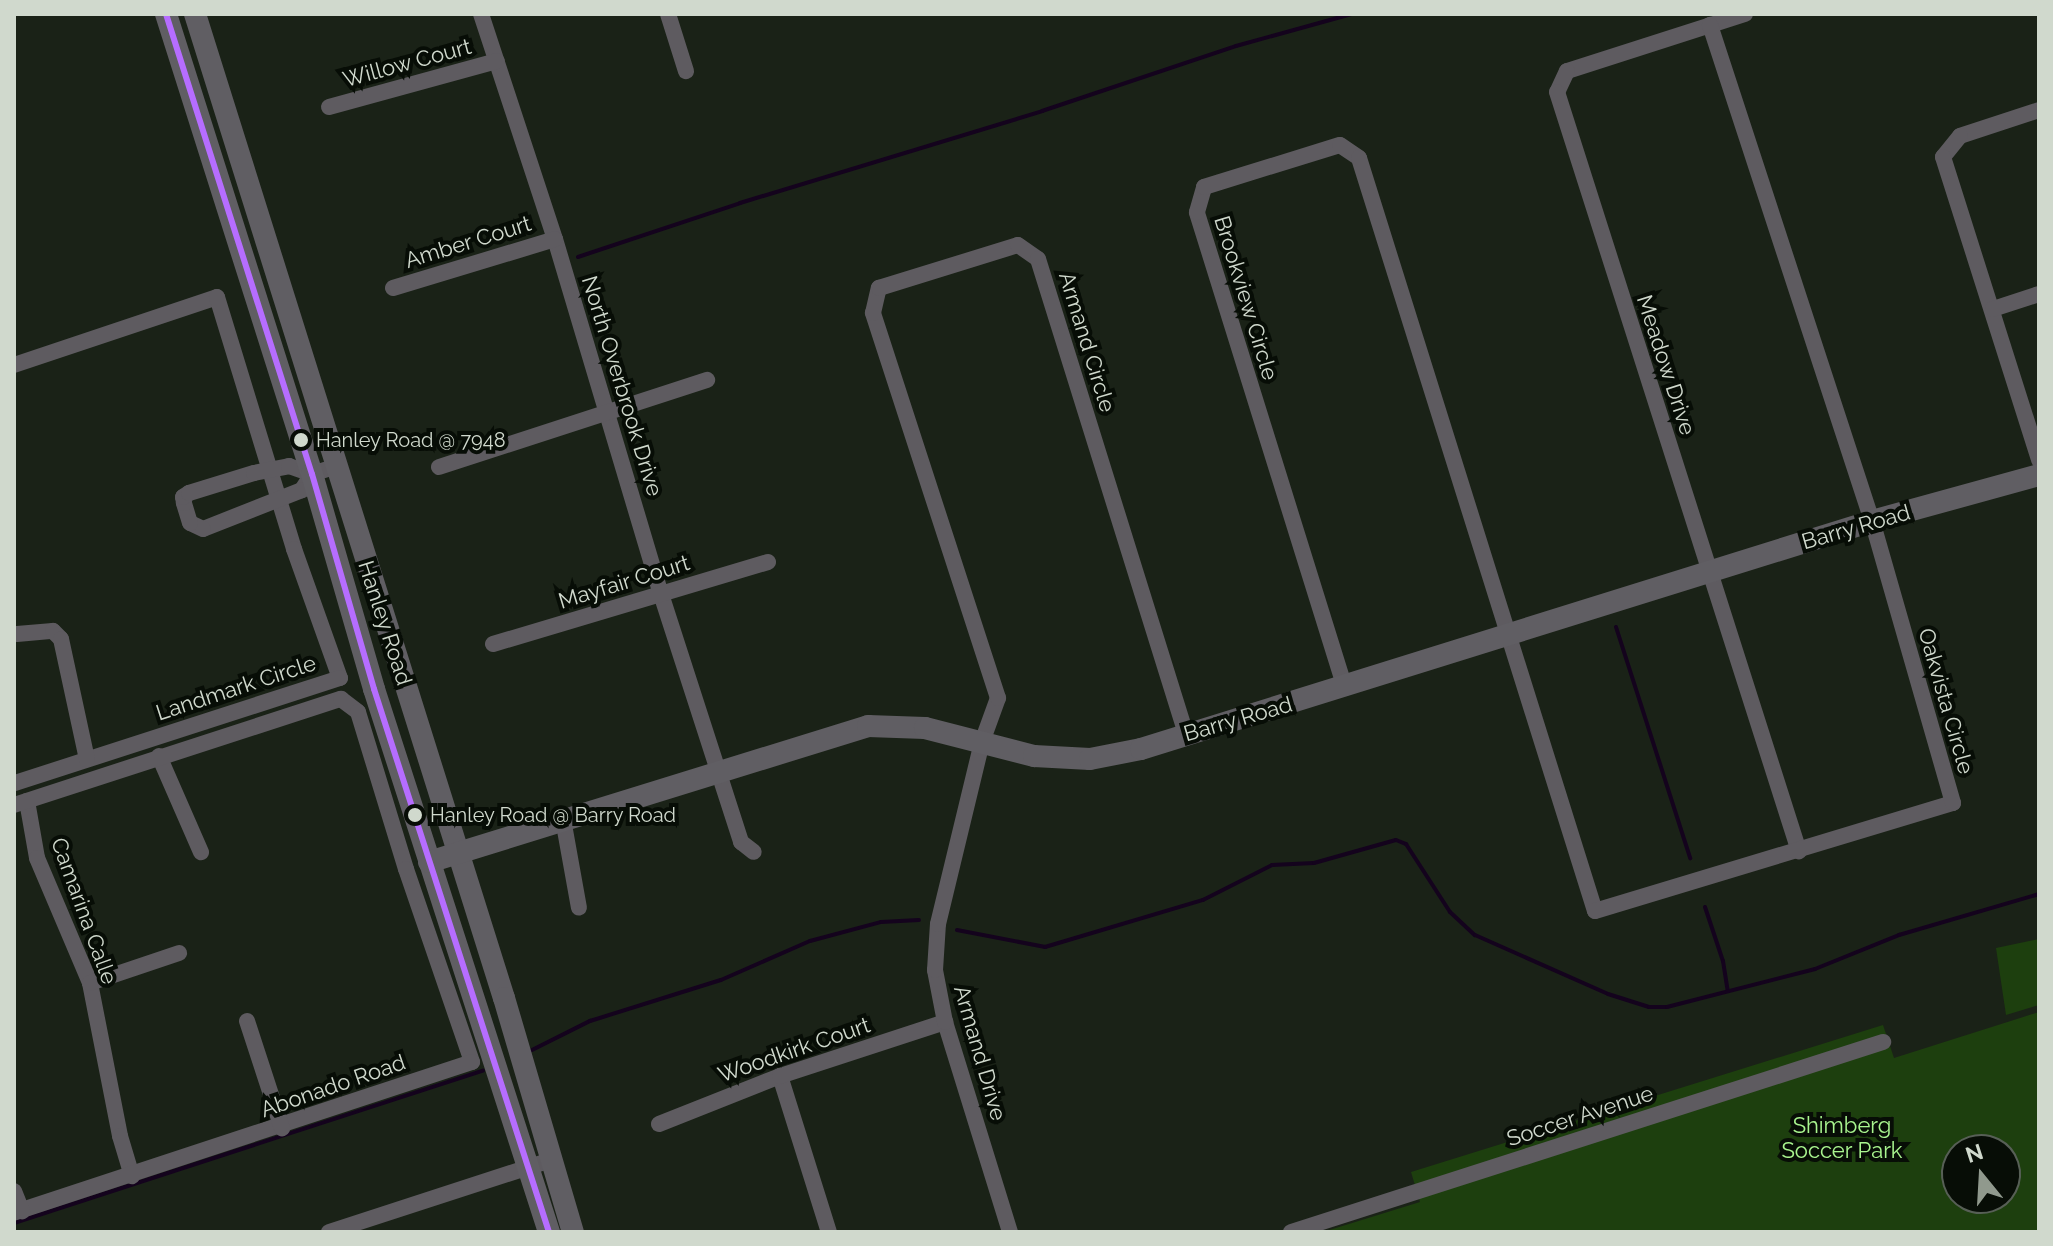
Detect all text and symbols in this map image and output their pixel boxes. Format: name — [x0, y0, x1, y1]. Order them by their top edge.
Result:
street label: Willow Court — [340, 33, 474, 93]
street label: Amber Court — [401, 210, 535, 274]
street label: Brookview Circle — [1208, 213, 1284, 383]
street label: Armand Circle — [1053, 269, 1121, 415]
street label: North Overbrook Drive — [576, 273, 668, 499]
street label: Meadow Drive — [1631, 291, 1701, 439]
place label: Hanley Road @ 7948 — [316, 428, 506, 452]
marker: Hanley Road @ 7948 — [293, 432, 309, 448]
street label: Barry Road — [1798, 499, 1914, 555]
street label: Mayfair Court — [555, 549, 693, 615]
street label: Hanley Road — [352, 557, 418, 689]
street label: Oakvista Circle — [1913, 625, 1979, 777]
street label: Landmark Circle — [153, 650, 319, 726]
street label: Barry Road — [1180, 691, 1296, 747]
place label: Hanley Road @ Barry Road — [430, 803, 677, 827]
marker: Hanley Road @ Barry Road — [407, 807, 423, 823]
street label: Camarina Calle — [45, 834, 123, 988]
street label: Armand Drive — [948, 982, 1012, 1124]
street label: Woodkirk Court — [714, 1012, 874, 1088]
street label: Abonado Road — [257, 1049, 409, 1123]
street label: Soccer Avenue — [1503, 1080, 1657, 1152]
park label: Shimberg Soccer Park — [1781, 1112, 1903, 1164]
north arrow — [1941, 1134, 2021, 1214]
text: N — [1962, 1138, 1986, 1168]

